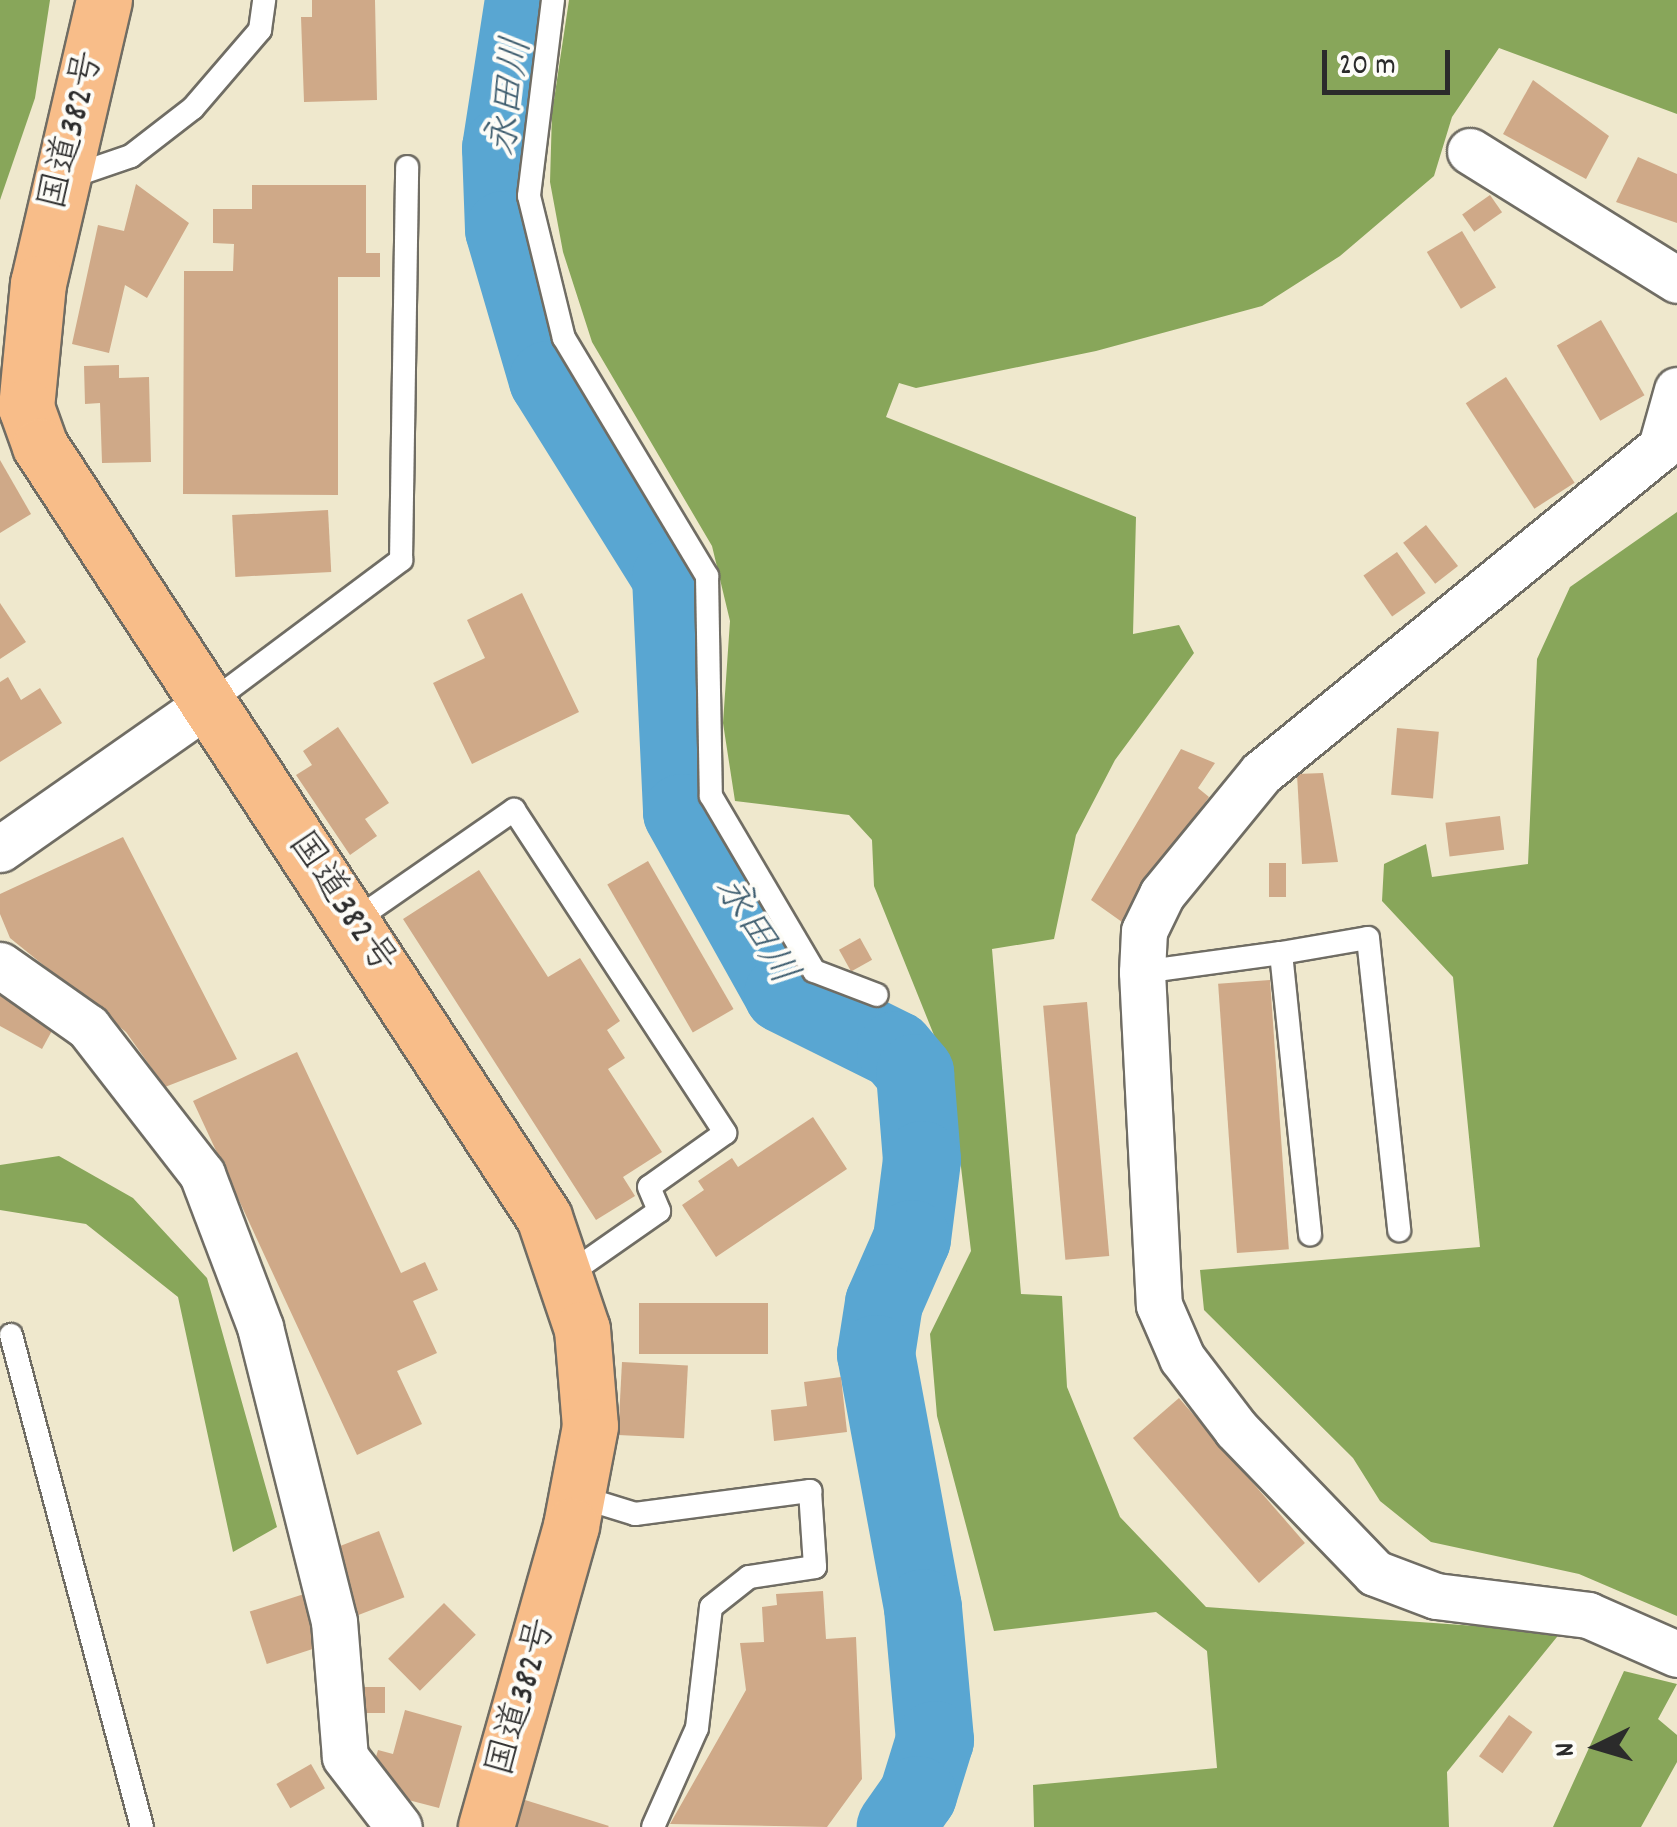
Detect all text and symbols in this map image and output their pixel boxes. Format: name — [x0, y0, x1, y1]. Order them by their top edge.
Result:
scale bar — [1327, 30, 1454, 92]
water label: 永田川 — [481, 34, 545, 160]
text: 20 m — [1339, 46, 1396, 89]
street label: 国道382号 — [32, 47, 116, 215]
street label: 国道382号 — [276, 824, 404, 984]
water label: 永田川 — [701, 868, 805, 996]
street label: 国道382号 — [480, 1614, 568, 1782]
north arrow — [1547, 1697, 1647, 1797]
text: N — [1547, 1741, 1588, 1758]

